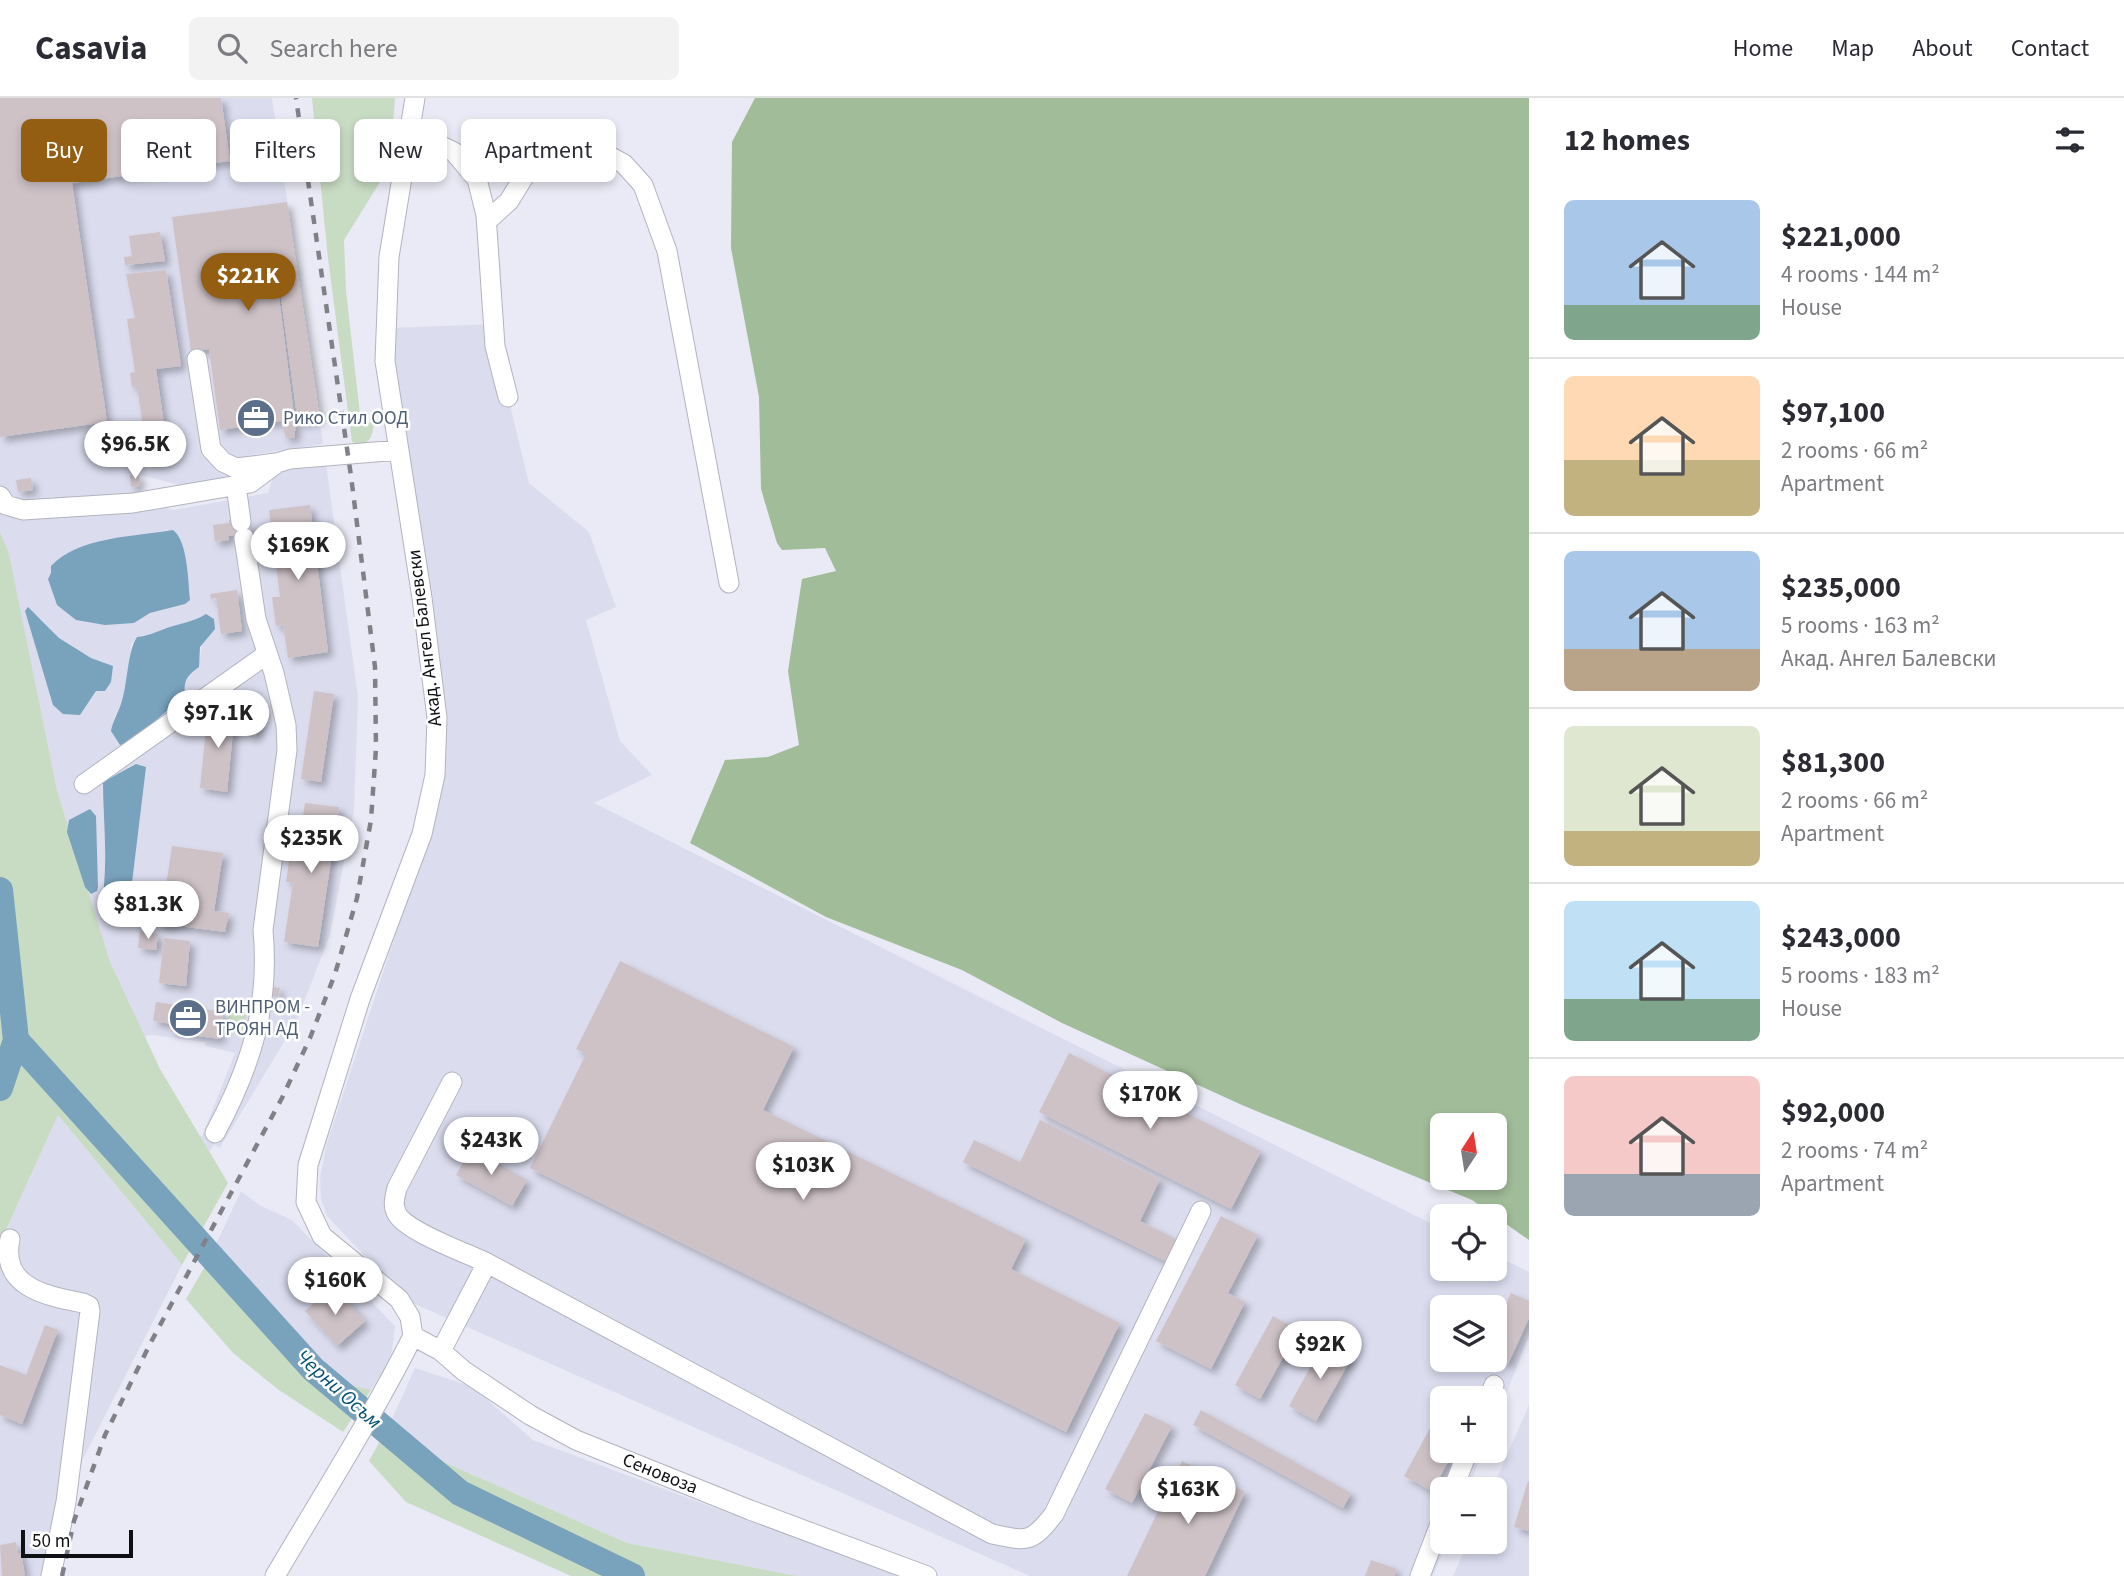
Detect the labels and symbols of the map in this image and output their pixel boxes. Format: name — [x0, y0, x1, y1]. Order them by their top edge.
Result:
pin: $221K — [199, 254, 297, 313]
office icon: Рико Стил ООД — [235, 397, 277, 439]
place label: Рико Стил ООД — [283, 405, 408, 432]
pin: $96.5K — [78, 422, 192, 481]
pin: $169K — [249, 522, 347, 582]
street label: Акад. Ангел Балевски — [401, 548, 449, 728]
pin: $97.1K — [161, 690, 275, 750]
pin: $235K — [262, 816, 360, 875]
pin: $81.3K — [91, 882, 205, 941]
place label: ВИНПРОМ - ТРОЯН АД — [215, 994, 310, 1043]
office icon: ВИНПРОМ - ТРОЯН АД — [167, 997, 209, 1039]
pin: $170K — [1101, 1072, 1199, 1131]
north arrow — [1430, 1113, 1507, 1190]
pin: $243K — [442, 1118, 540, 1177]
pin: $103K — [754, 1142, 852, 1202]
pin: $160K — [286, 1258, 384, 1317]
pin: $92K — [1279, 1322, 1361, 1381]
water label: Черни Осъм — [289, 1342, 389, 1436]
street label: Сеновоза — [618, 1447, 702, 1501]
pin: $163K — [1139, 1466, 1237, 1526]
scale bar — [21, 1527, 133, 1559]

